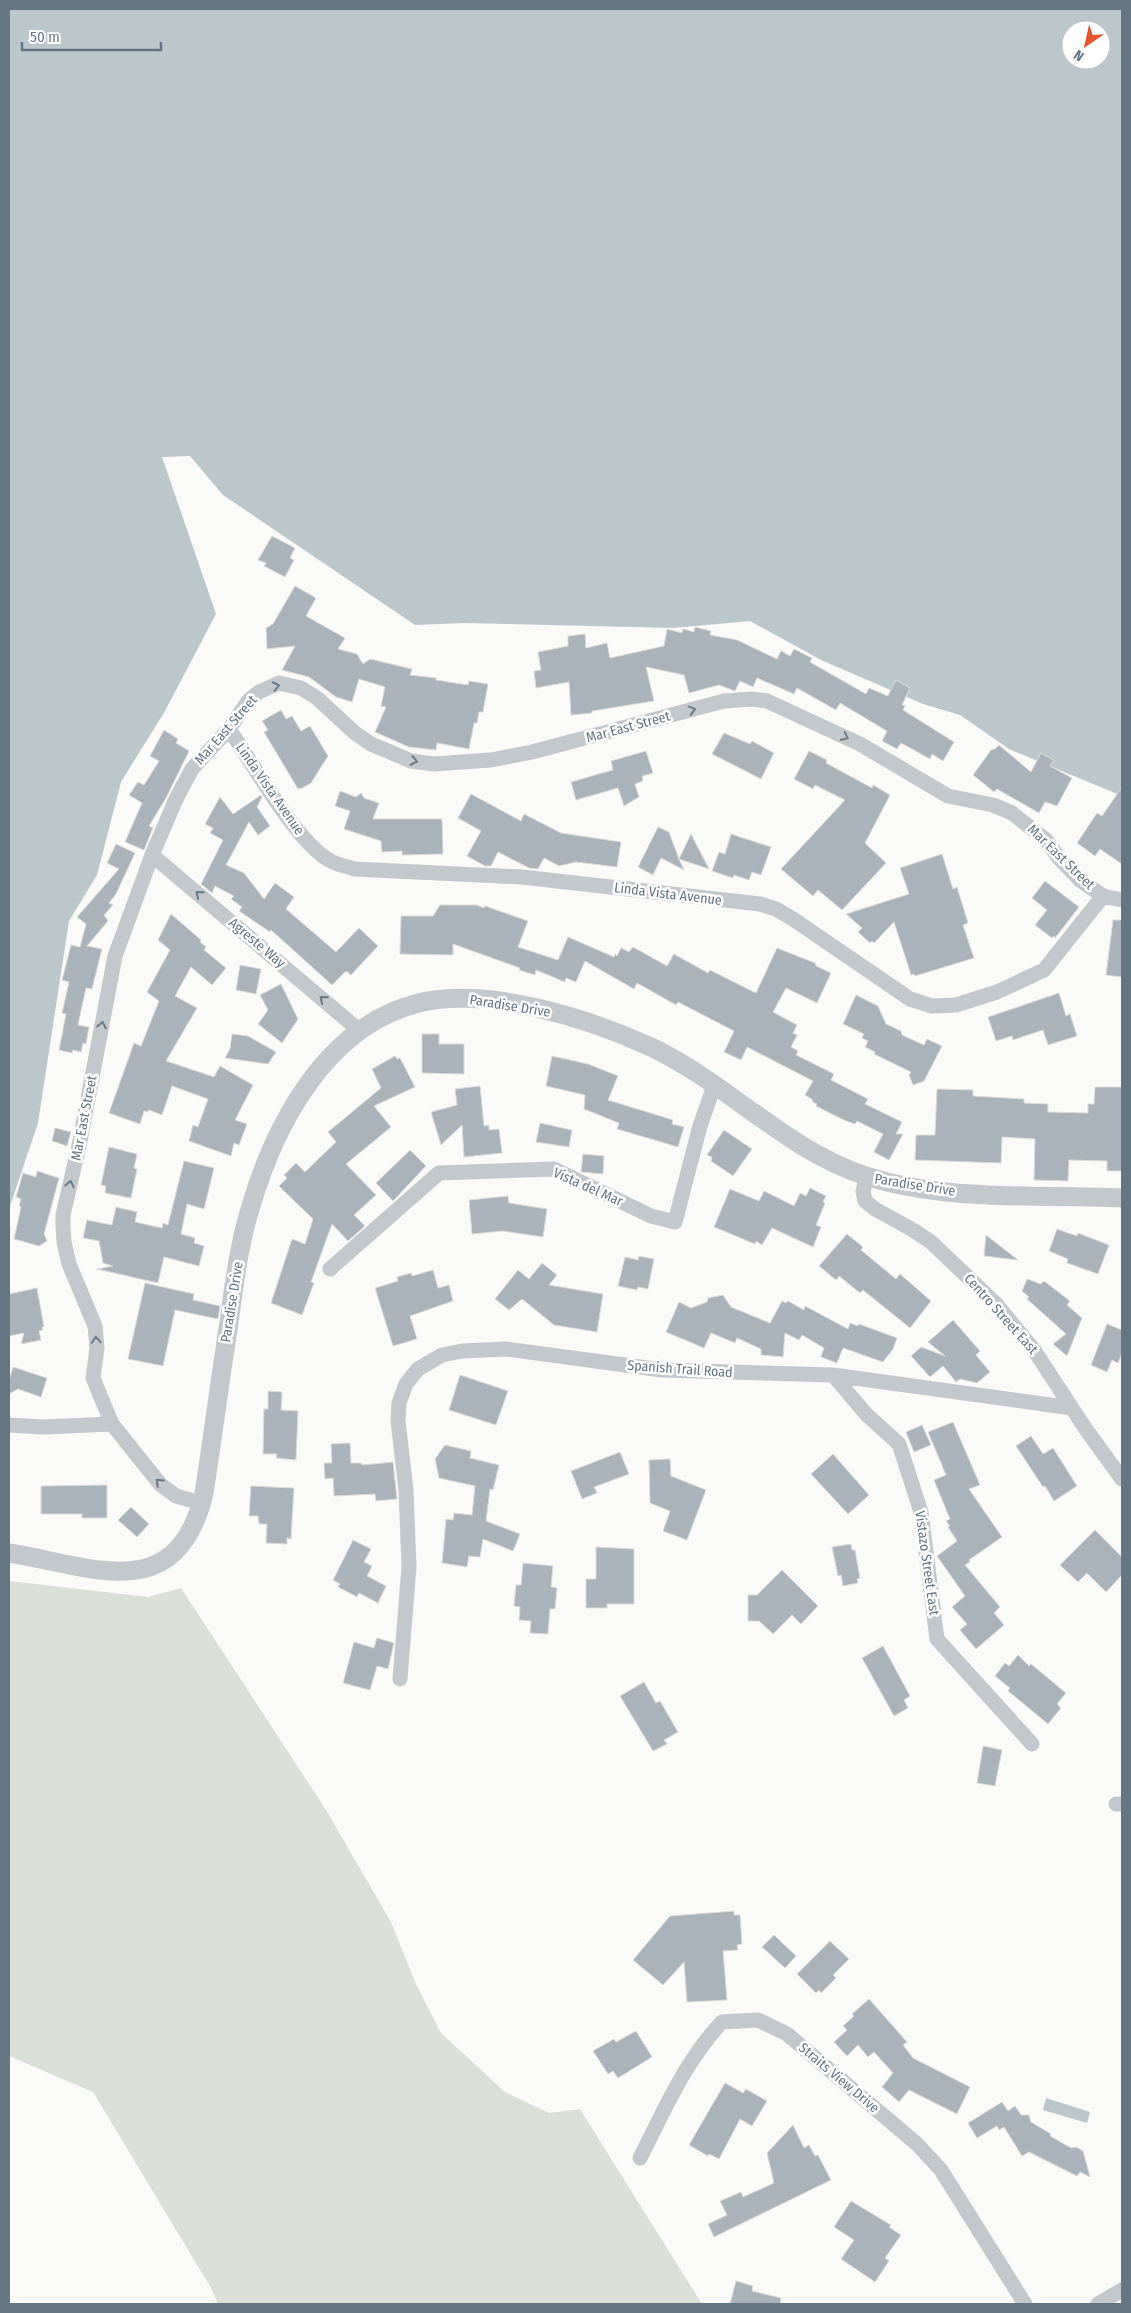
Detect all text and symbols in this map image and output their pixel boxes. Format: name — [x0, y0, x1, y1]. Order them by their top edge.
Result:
scale bar — [22, 20, 161, 52]
north arrow — [1061, 20, 1111, 70]
text: 50 m — [30, 28, 60, 46]
text: N — [1071, 46, 1087, 65]
one-way arrow — [271, 681, 280, 691]
street label: Mar East Street — [191, 691, 261, 768]
one-way arrow — [688, 705, 697, 716]
street label: Mar East Street — [584, 707, 672, 746]
one-way arrow — [840, 730, 849, 741]
street label: Linda Vista Avenue — [232, 740, 308, 838]
one-way arrow — [409, 755, 418, 765]
street label: Mar East Street — [1024, 821, 1098, 893]
street label: Linda Vista Avenue — [613, 879, 723, 909]
one-way arrow — [196, 892, 205, 900]
street label: Agreste Way — [225, 914, 289, 972]
street label: Paradise Drive — [468, 991, 552, 1021]
one-way arrow — [320, 997, 329, 1005]
one-way arrow — [97, 1020, 107, 1029]
street label: Mar East Street — [67, 1074, 101, 1162]
street label: Vista del Mar — [551, 1164, 626, 1210]
street label: Paradise Drive — [873, 1170, 957, 1200]
one-way arrow — [64, 1179, 75, 1188]
street label: Paradise Drive — [217, 1260, 247, 1344]
street label: Centro Street East — [960, 1270, 1042, 1358]
one-way arrow — [91, 1335, 102, 1343]
street label: Spanish Trail Road — [627, 1357, 733, 1381]
one-way arrow — [155, 1478, 164, 1487]
street label: Vistazo Street East — [911, 1510, 943, 1617]
street label: Straits View Drive — [795, 2039, 883, 2117]

